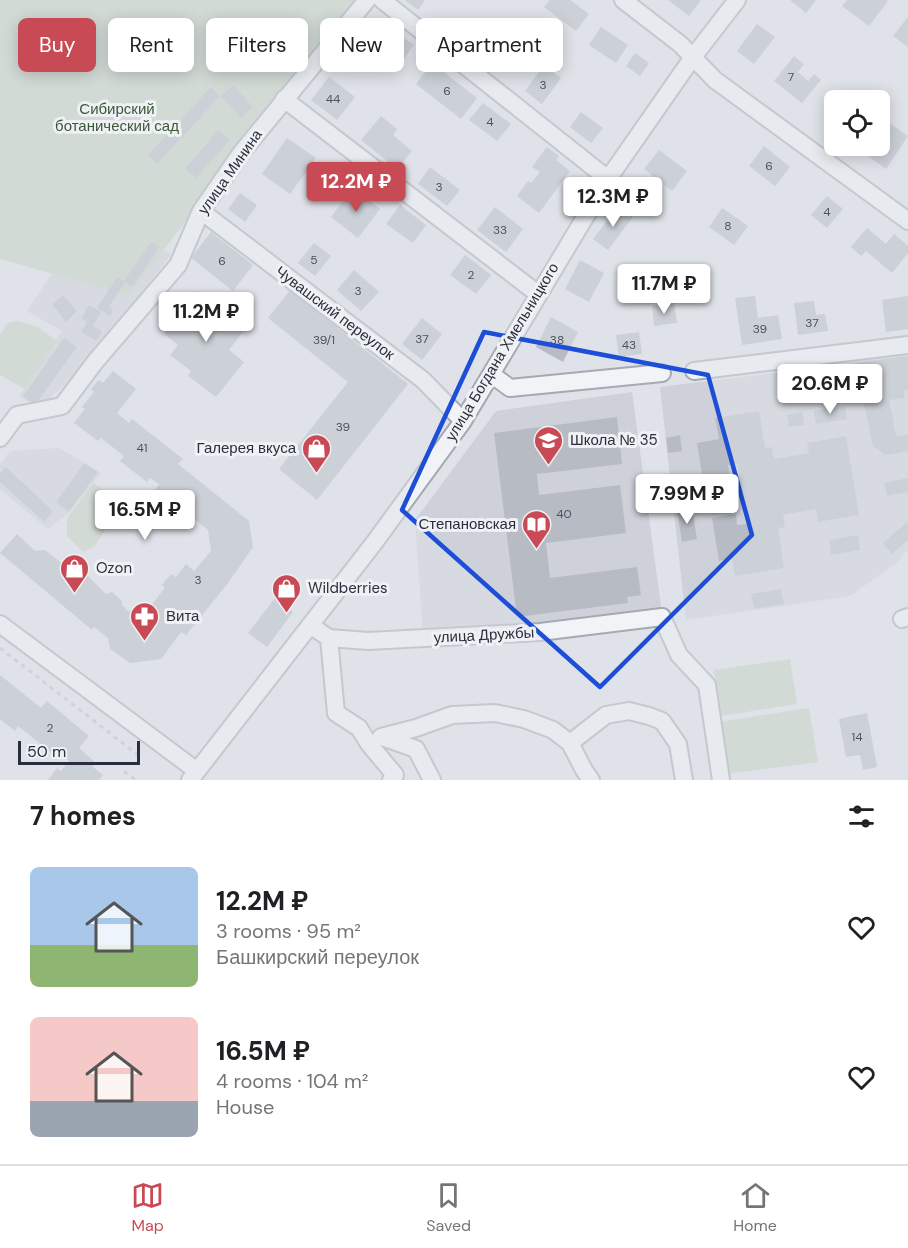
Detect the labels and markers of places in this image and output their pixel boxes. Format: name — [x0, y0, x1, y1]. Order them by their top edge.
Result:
pin: 12.2M ₽ — [301, 162, 411, 213]
pin: 12.3M ₽ — [558, 177, 668, 228]
pin: 11.7M ₽ — [609, 264, 719, 315]
pin: 11.2M ₽ — [151, 292, 261, 343]
pin: 20.6M ₽ — [775, 364, 885, 415]
school or university icon: Школа № 35 — [533, 424, 565, 466]
place label: Школа № 35 — [570, 430, 658, 450]
shop icon: Галерея вкуса — [301, 432, 333, 474]
place label: Галерея вкуса — [197, 438, 297, 458]
pin: 7.99M ₽ — [632, 474, 742, 525]
pin: 16.5M ₽ — [90, 490, 200, 541]
library icon: Степановская — [521, 508, 553, 550]
place label: Степановская — [418, 514, 516, 534]
shop icon: Ozon — [59, 552, 91, 594]
place label: Ozon — [96, 558, 132, 578]
shop icon: Wildberries — [271, 572, 303, 614]
place label: Wildberries — [308, 578, 388, 598]
pharmacy icon: Вита — [129, 600, 161, 642]
place label: Вита — [166, 606, 200, 626]

